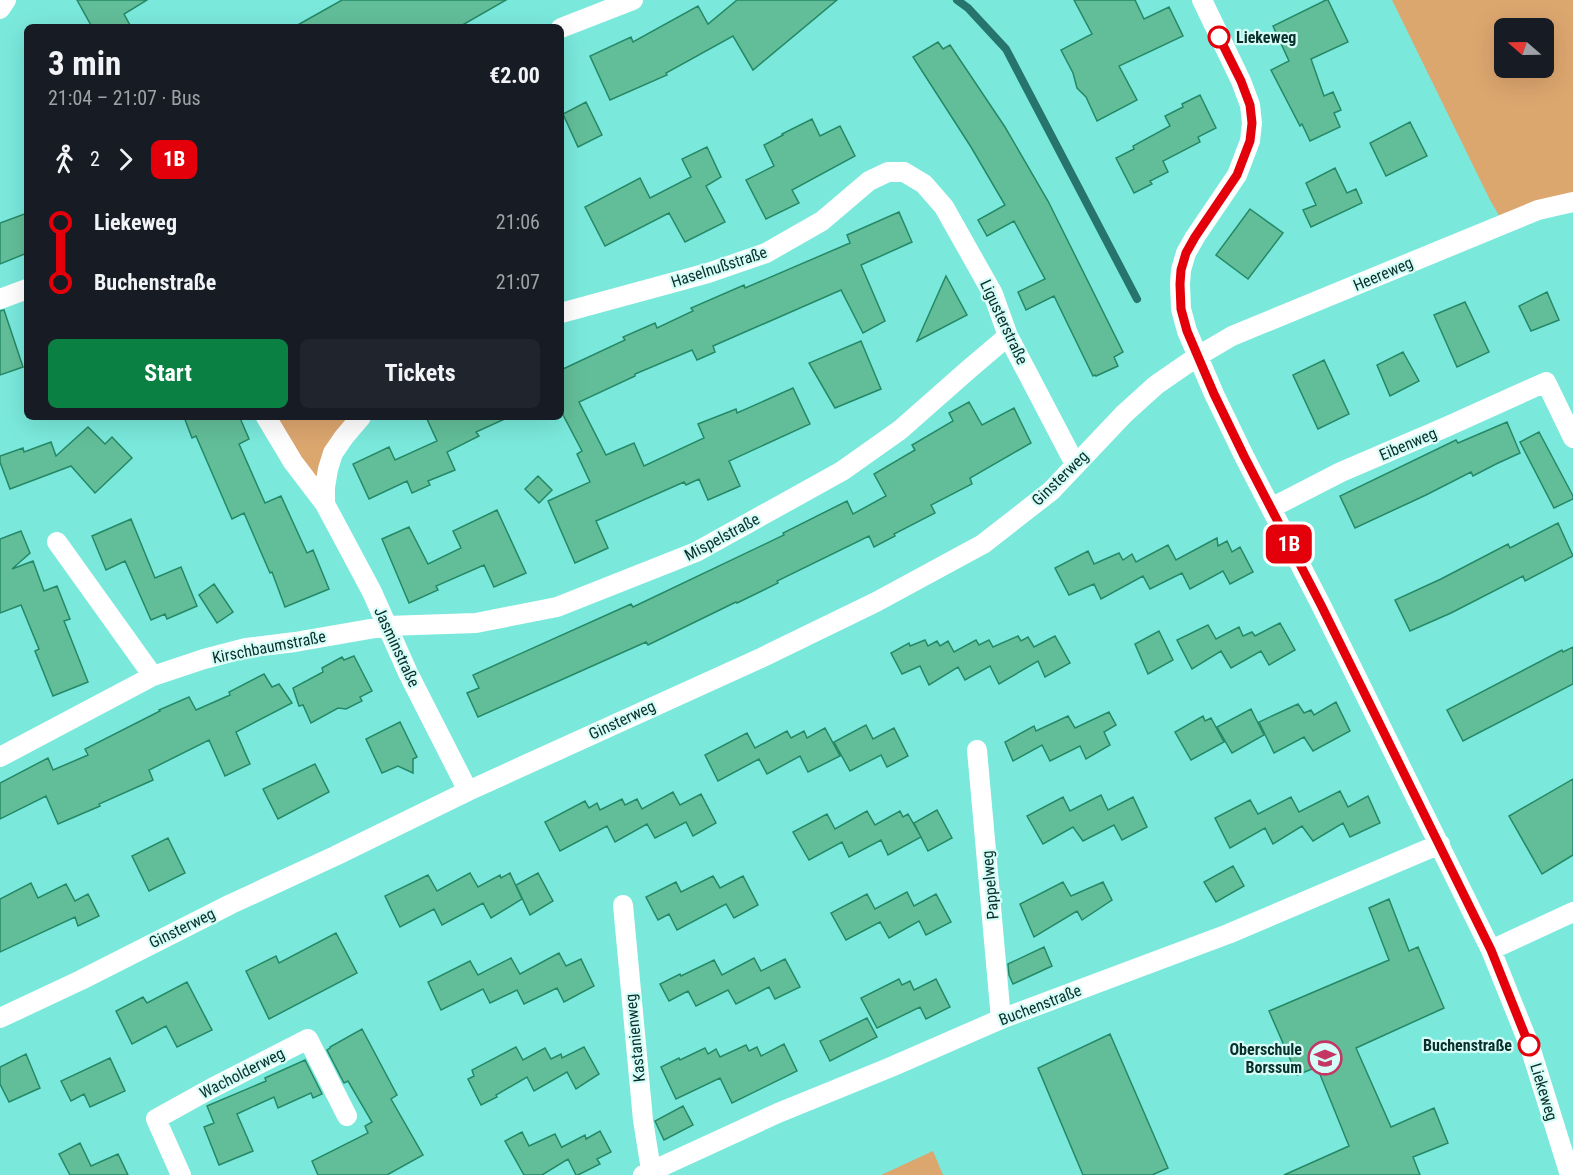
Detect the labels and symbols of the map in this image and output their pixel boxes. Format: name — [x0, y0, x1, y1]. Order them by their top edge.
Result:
north arrow — [1494, 18, 1554, 78]
marker: Liekeweg — [1208, 26, 1230, 48]
place label: Liekeweg — [1236, 28, 1296, 47]
street label: Haselnußstraße — [669, 243, 769, 291]
street label: Heereweg — [1350, 253, 1416, 295]
street label: Ligusterstraße — [976, 277, 1032, 367]
street label: Eibenweg — [1376, 423, 1440, 465]
street label: Ginsterweg — [1028, 446, 1092, 510]
street label: Mispelstraße — [681, 509, 763, 565]
line badge: 1B — [1262, 524, 1316, 564]
street label: Jasminstraße — [370, 604, 424, 690]
street label: Kirschbaumstraße — [211, 627, 327, 667]
street label: Ginsterweg — [586, 696, 658, 744]
street label: Pappelweg — [978, 850, 1002, 920]
street label: Ginsterweg — [146, 904, 218, 952]
street label: Buchenstraße — [996, 981, 1084, 1029]
street label: Kastanienweg — [621, 993, 649, 1083]
marker: Buchenstraße — [1518, 1034, 1540, 1056]
place label: Buchenstraße — [1423, 1036, 1512, 1055]
place label: Oberschule Borssum — [1229, 1040, 1302, 1077]
school or university icon: Oberschule Borssum — [1307, 1040, 1343, 1076]
street label: Wacholderweg — [196, 1044, 288, 1102]
street label: Liekeweg — [1526, 1061, 1562, 1123]

